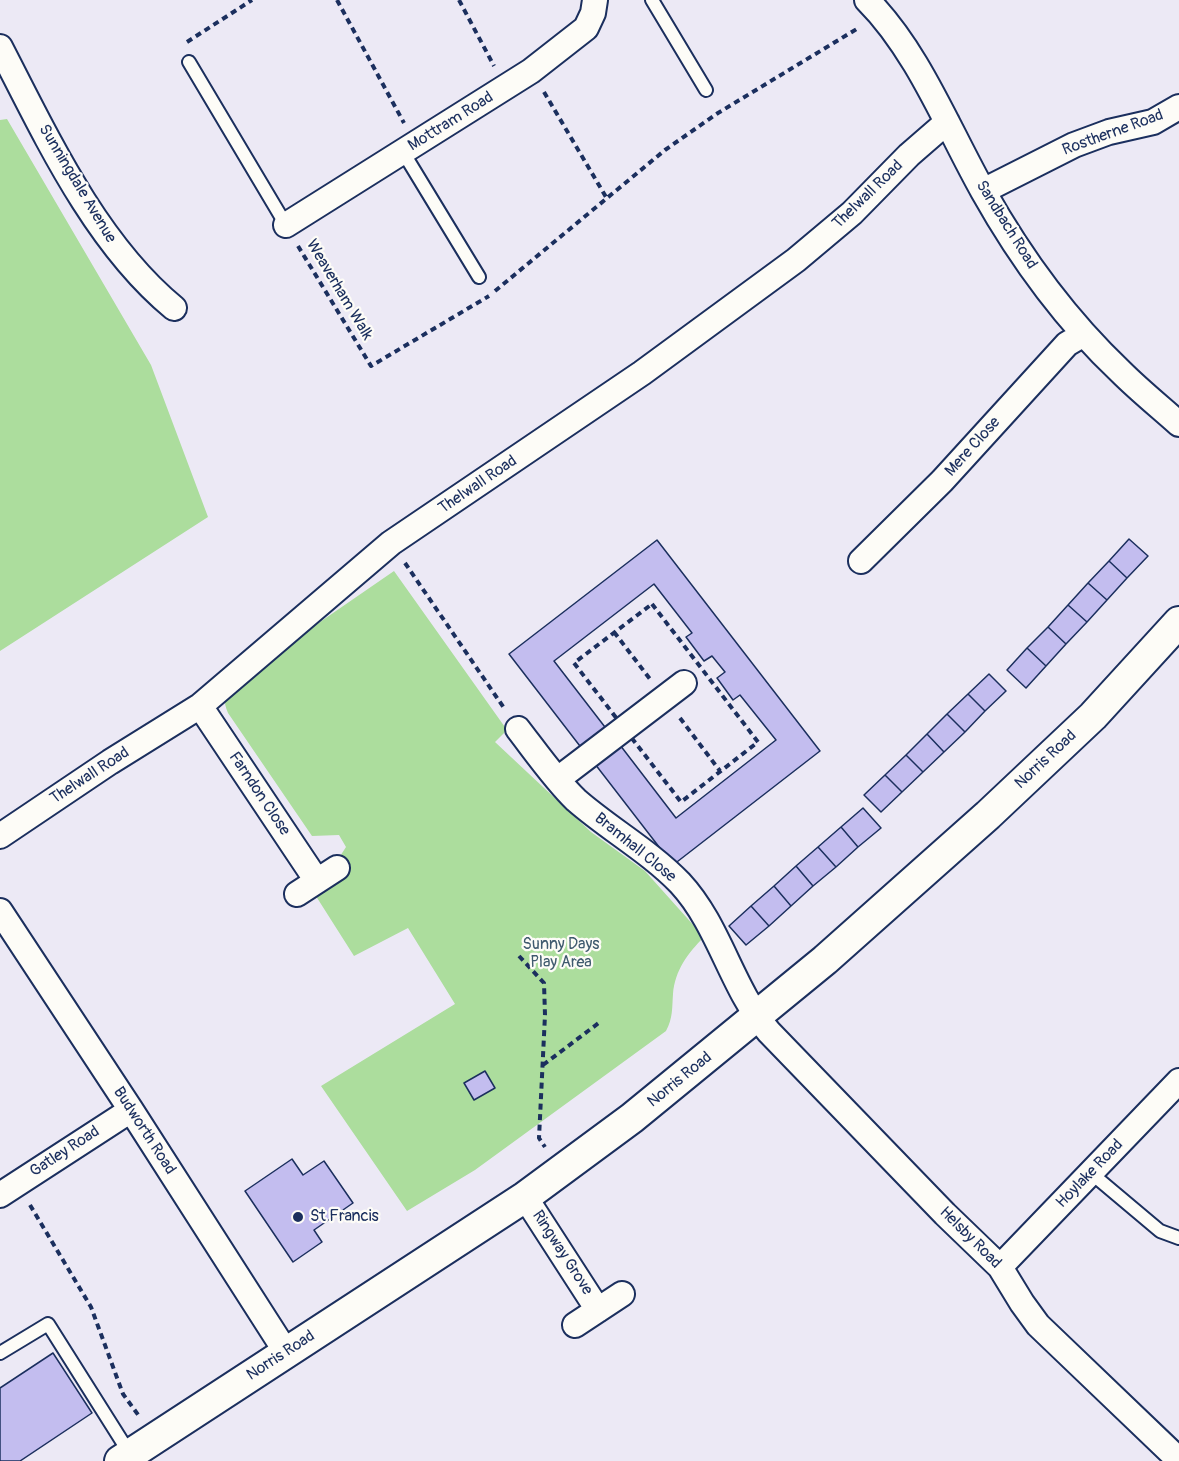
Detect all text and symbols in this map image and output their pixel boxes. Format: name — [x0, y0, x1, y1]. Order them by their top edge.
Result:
street label: Mottram Road — [405, 88, 497, 156]
street label: Rostherne Road — [1060, 106, 1166, 160]
street label: Sunningdale Avenue — [34, 121, 120, 247]
street label: Thelwall Road — [829, 157, 907, 233]
street label: Sandbach Road — [971, 177, 1041, 273]
street label: Weaverham Walk — [301, 236, 377, 344]
street label: Mere Close — [941, 413, 1005, 481]
street label: Thelwall Road — [435, 452, 521, 518]
street label: Norris Road — [1011, 727, 1081, 793]
street label: Thelwall Road — [47, 743, 133, 809]
street label: Farndon Close — [224, 749, 294, 839]
street label: Bramhall Close — [590, 809, 680, 887]
park label: Sunny Days Play Area — [523, 935, 599, 973]
street label: Norris Road — [644, 1048, 716, 1112]
street label: Budworth Road — [109, 1084, 179, 1178]
street label: Gatley Road — [27, 1122, 103, 1182]
street label: Hoylake Road — [1053, 1136, 1127, 1212]
street label: Helsby Road — [935, 1203, 1005, 1273]
place label: St Francis — [310, 1207, 379, 1227]
street label: Ringway Grove — [527, 1207, 597, 1299]
marker: St Francis — [291, 1210, 305, 1224]
street label: Norris Road — [243, 1327, 319, 1385]

